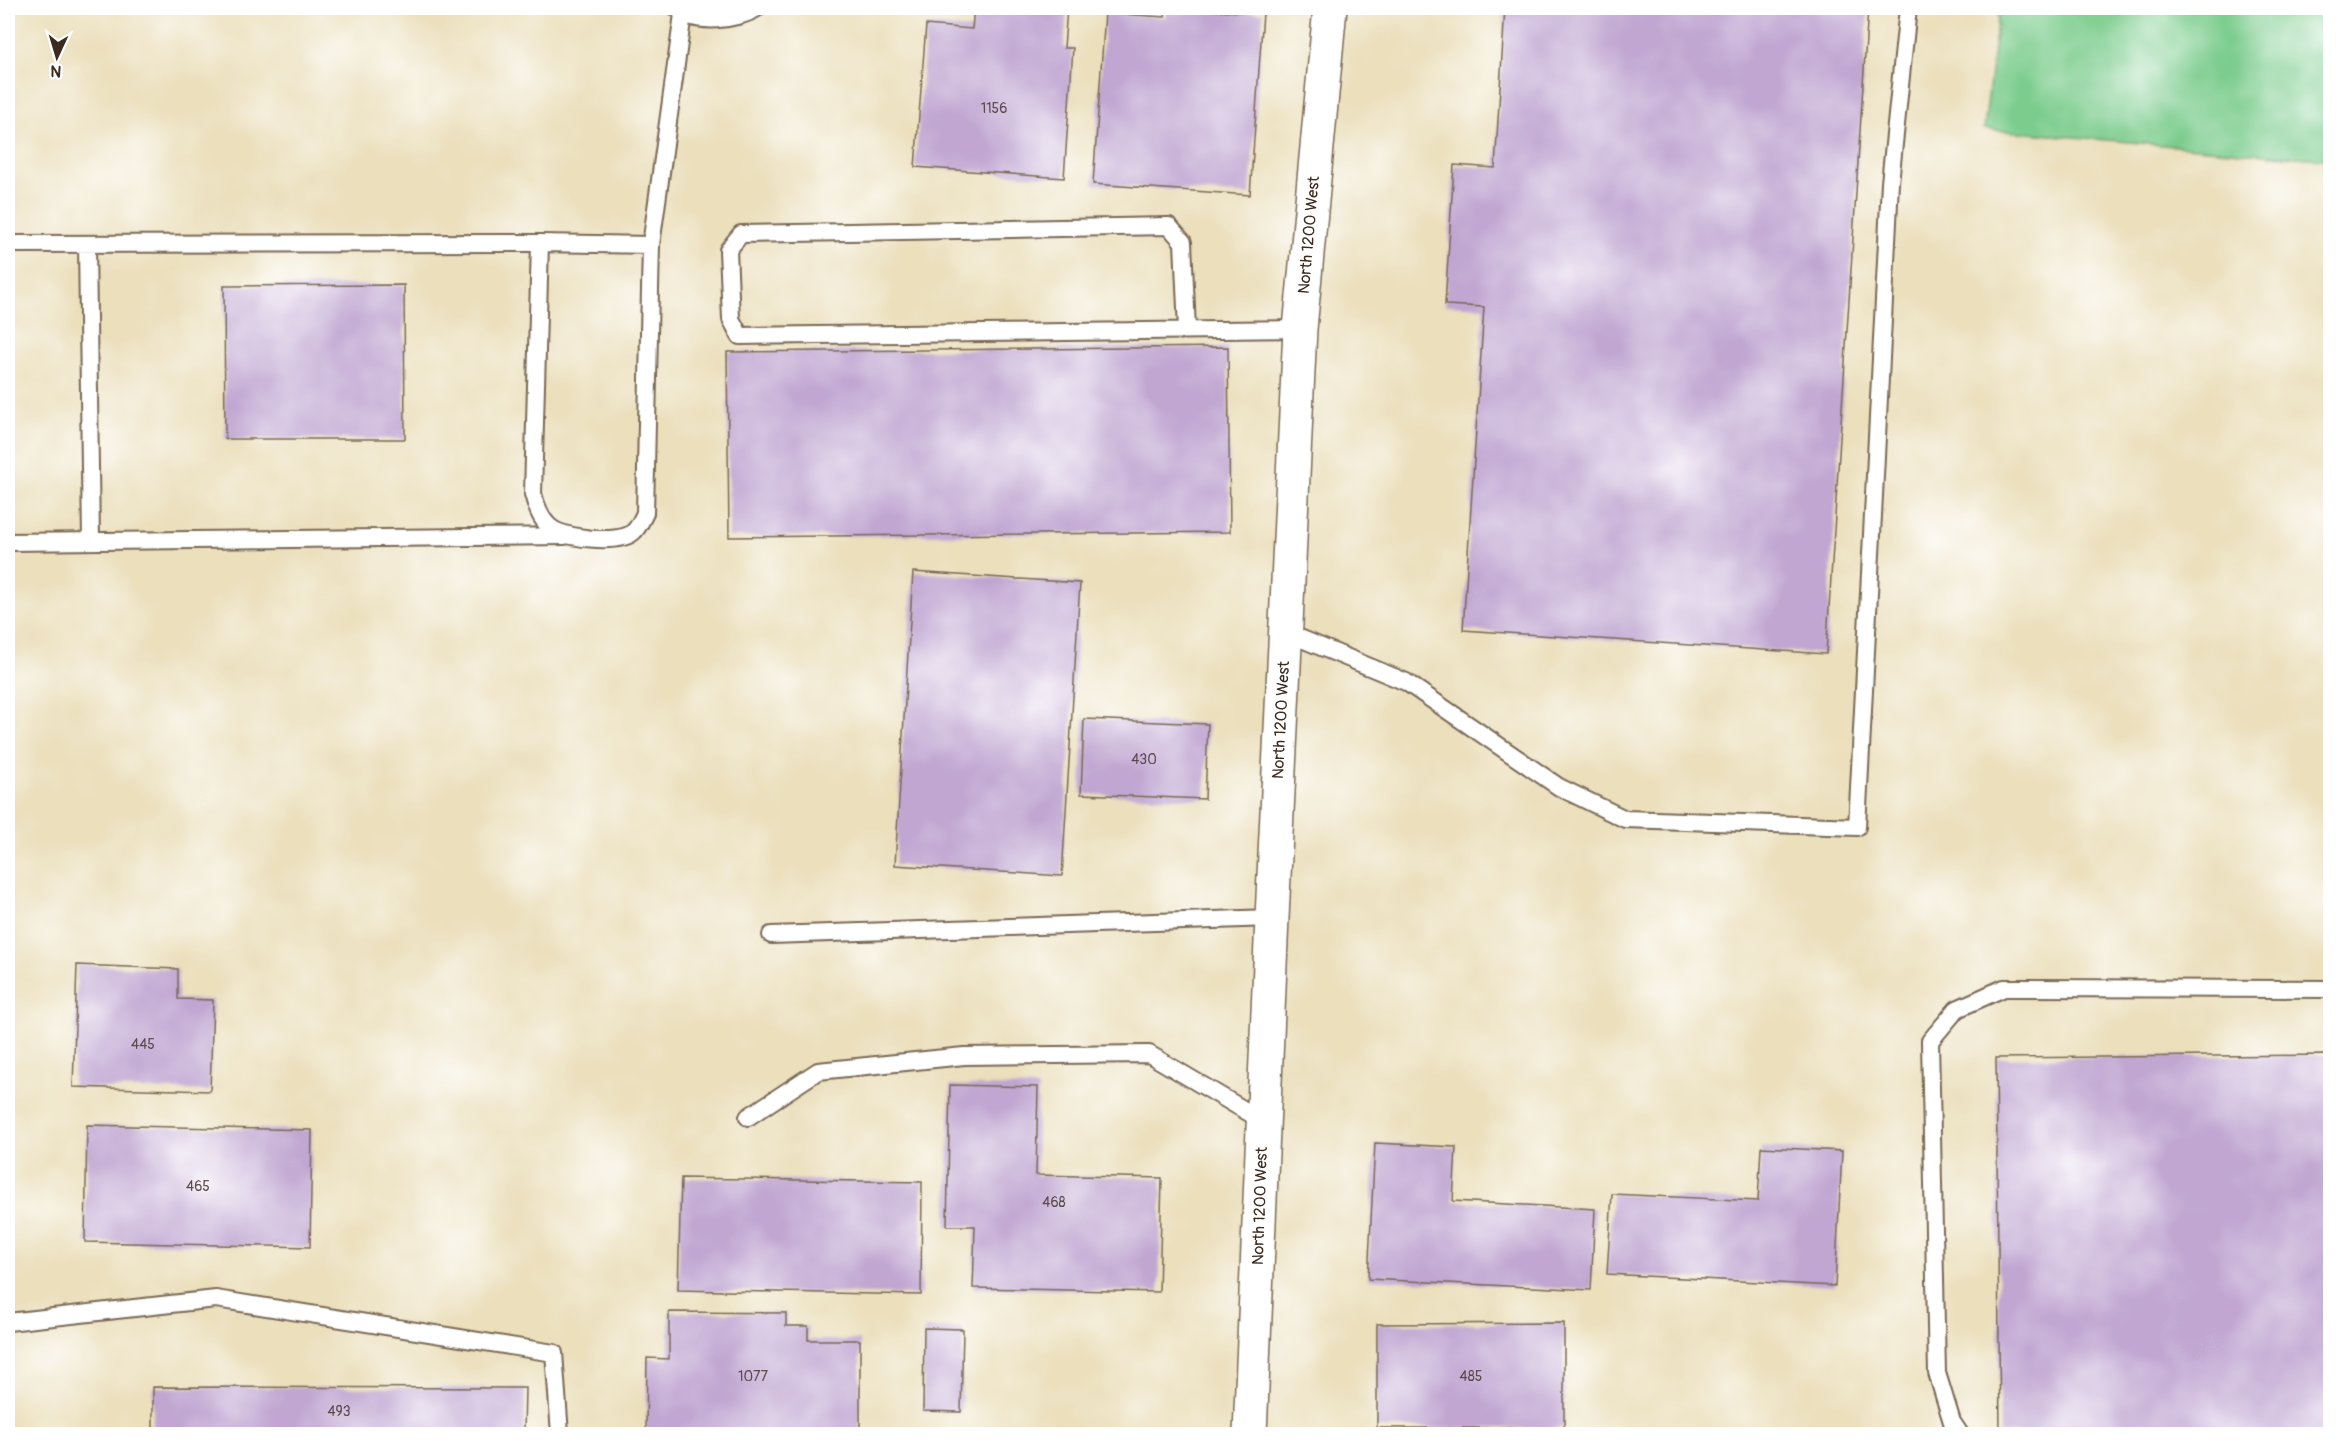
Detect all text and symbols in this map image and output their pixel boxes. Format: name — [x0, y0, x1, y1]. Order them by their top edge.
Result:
north arrow — [27, 27, 87, 87]
text: N — [50, 61, 62, 81]
house number: 1156 — [981, 100, 1007, 117]
street label: North 1200 West — [1294, 175, 1324, 295]
street label: North 1200 West — [1268, 660, 1294, 780]
house number: 430 — [1131, 751, 1157, 768]
house number: 445 — [131, 1036, 155, 1053]
street label: North 1200 West — [1248, 1146, 1272, 1265]
house number: 465 — [186, 1178, 210, 1195]
house number: 468 — [1042, 1194, 1066, 1211]
house number: 1077 — [738, 1368, 769, 1385]
house number: 485 — [1460, 1368, 1482, 1385]
house number: 493 — [327, 1403, 351, 1420]

